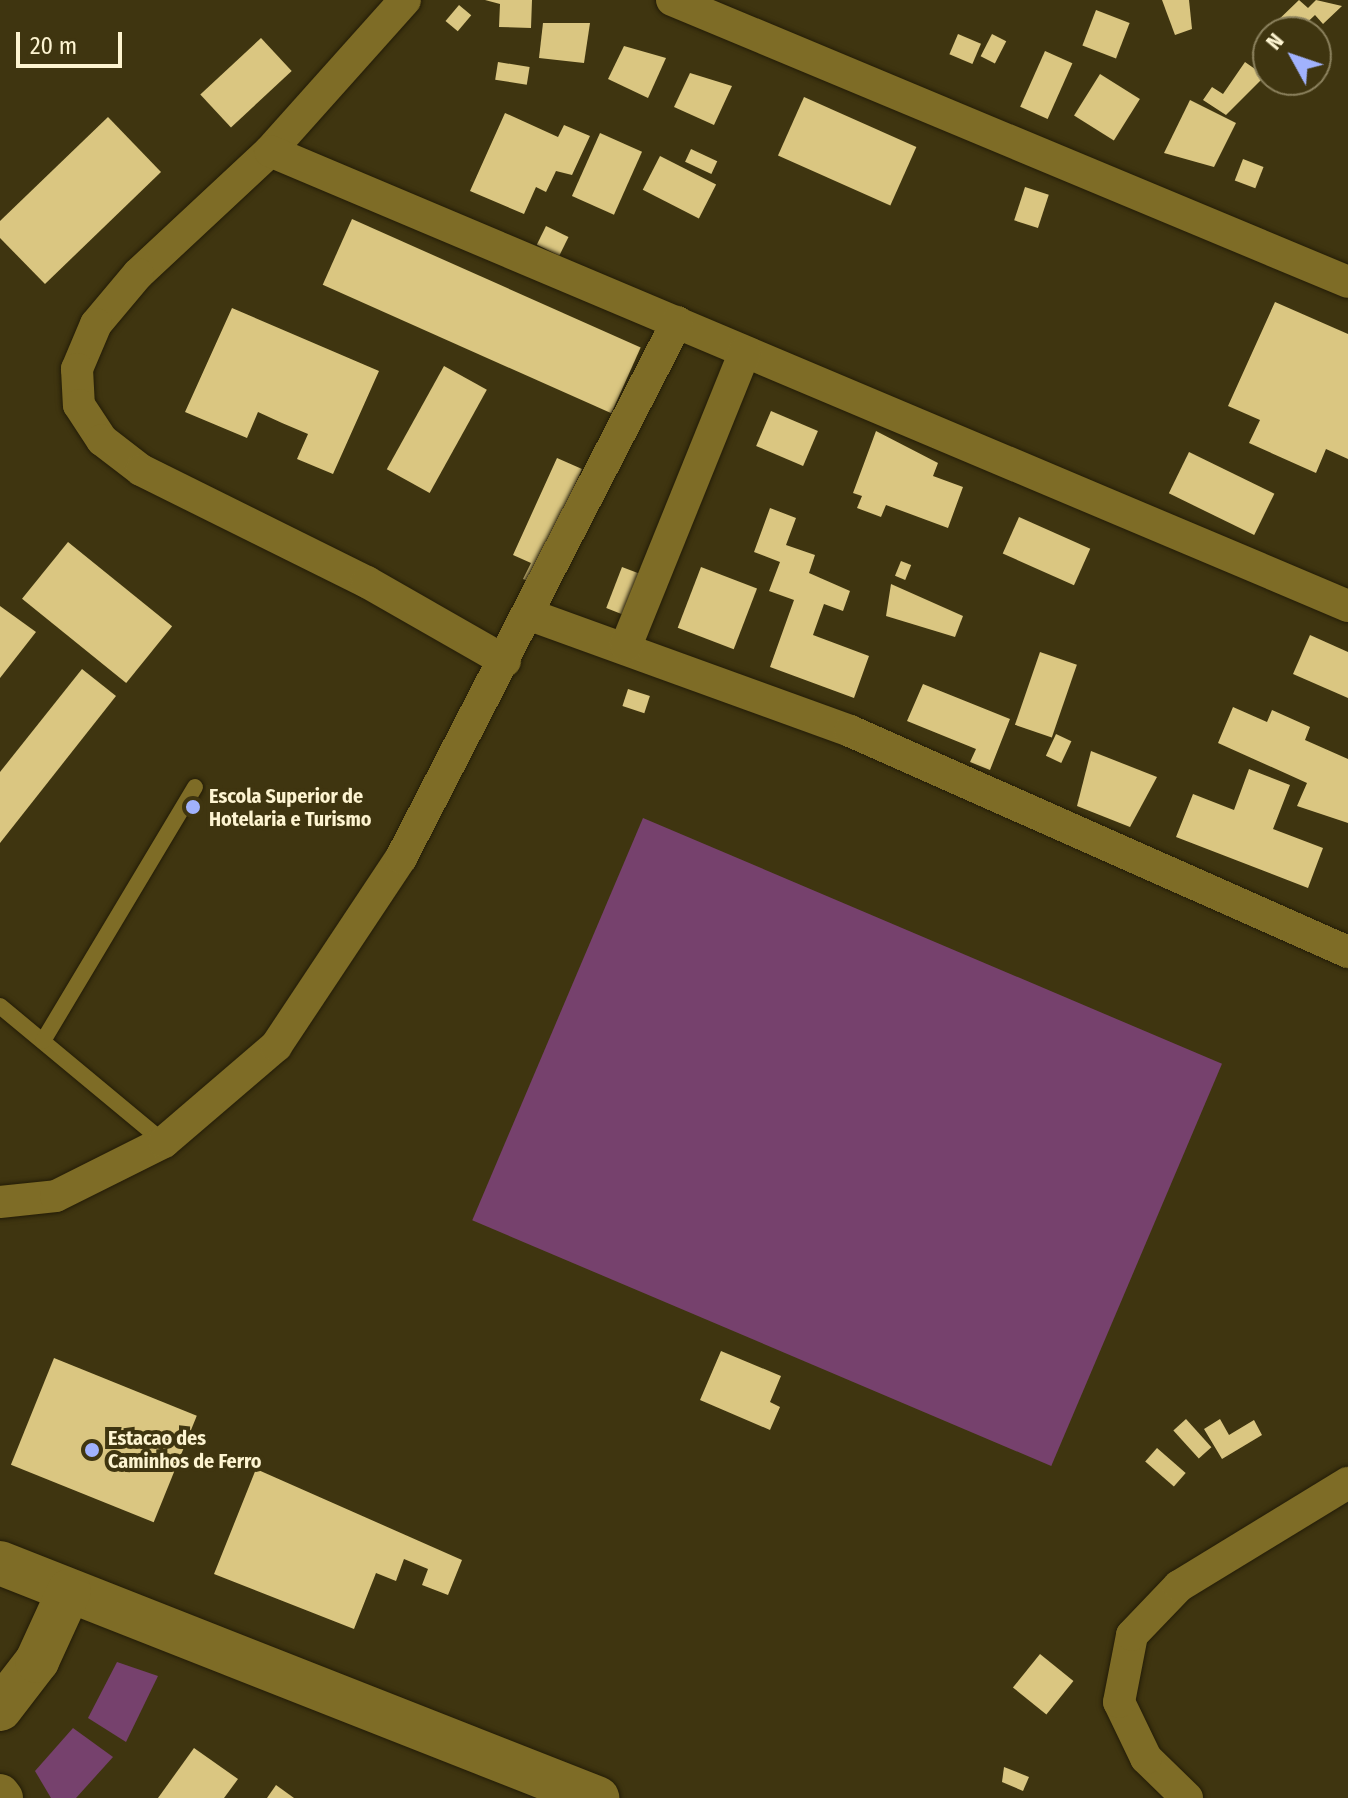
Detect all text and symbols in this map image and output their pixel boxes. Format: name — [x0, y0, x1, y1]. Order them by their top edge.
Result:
scale bar — [20, 16, 126, 66]
north arrow — [1252, 16, 1332, 96]
text: N — [1260, 28, 1289, 55]
text: 20 m — [30, 32, 77, 60]
place label: Escola Superior de Hotelaria e Turismo — [209, 784, 371, 831]
marker: Escola Superior de Hotelaria e Turismo — [184, 798, 202, 816]
place label: Estacao des Caminhos de Ferro — [108, 1426, 261, 1473]
marker: Estacao des Caminhos de Ferro — [83, 1441, 101, 1459]

